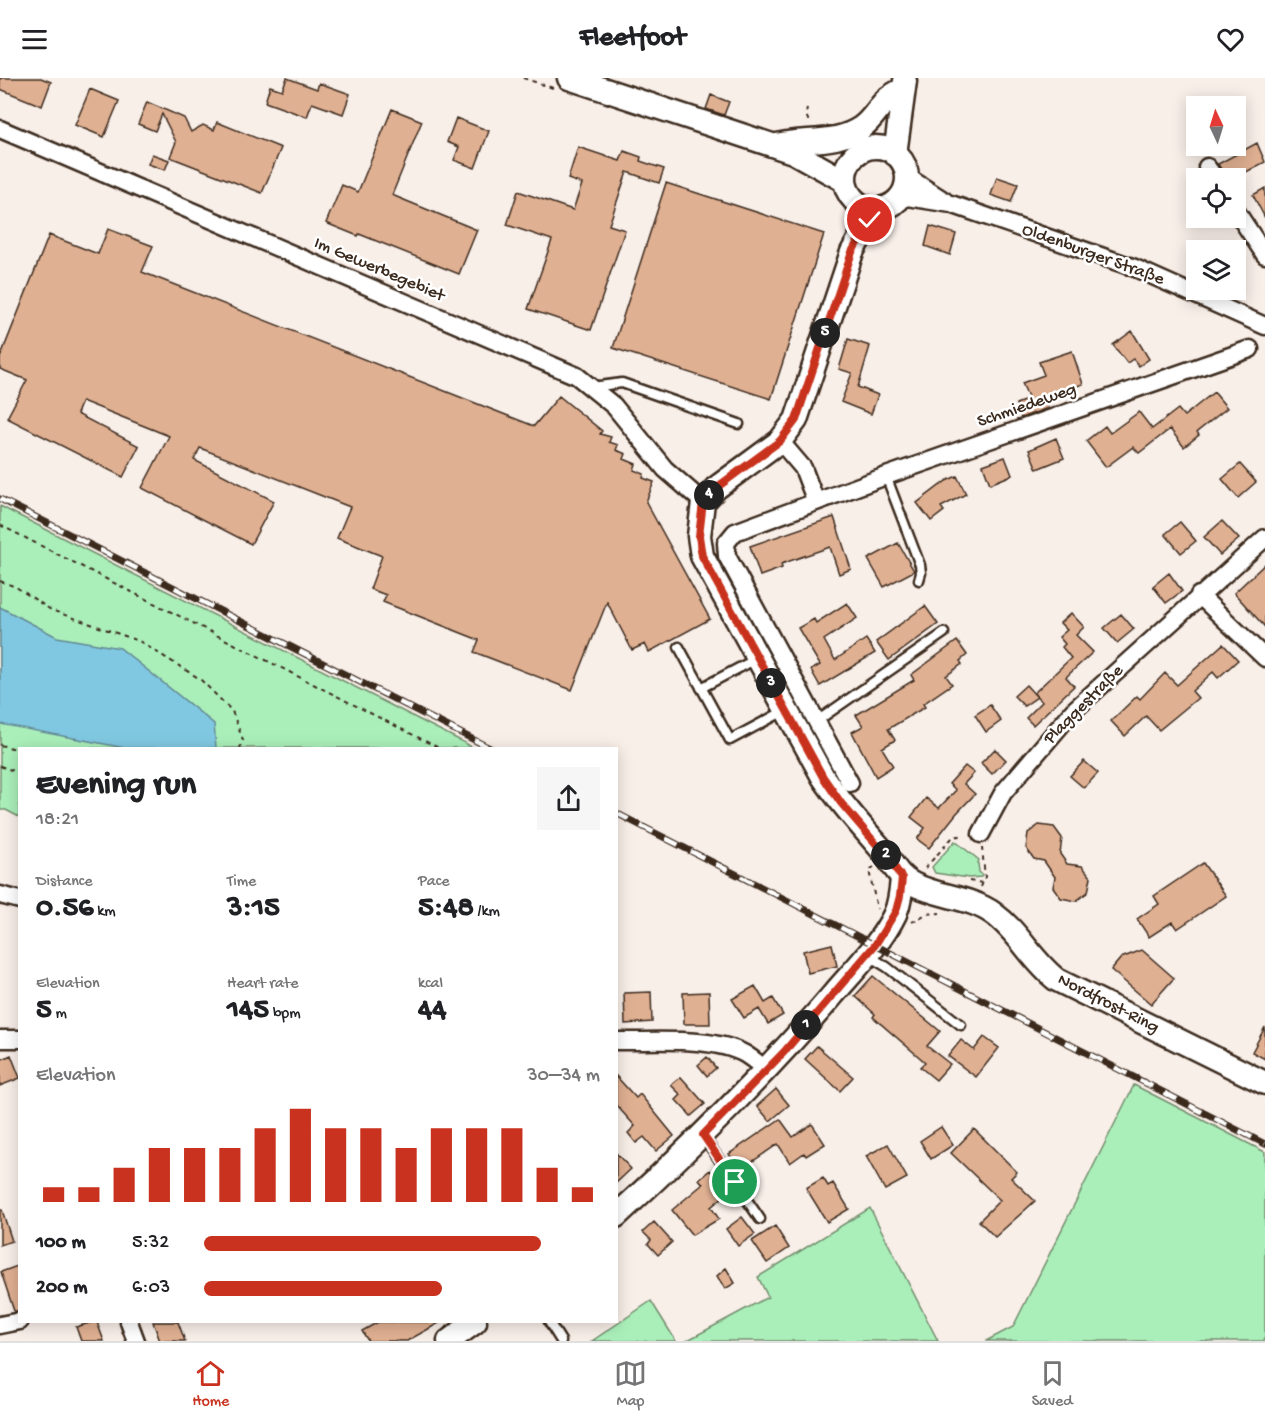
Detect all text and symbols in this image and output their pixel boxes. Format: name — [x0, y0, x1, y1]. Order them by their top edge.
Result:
icon: menu — [18, 23, 51, 56]
text: Fleetfoot — [580, 23, 685, 55]
icon: heart — [1214, 23, 1247, 56]
north arrow — [1186, 96, 1246, 156]
map controls — [1186, 96, 1246, 300]
button: locate — [1186, 168, 1246, 228]
pin — [844, 194, 895, 245]
icon: check — [853, 203, 886, 236]
street label: Oldenburger Straße — [1019, 219, 1168, 291]
street label: Im Gewerbegebiet — [310, 233, 449, 308]
button: layers — [1186, 240, 1246, 300]
pin: 5 — [810, 318, 840, 348]
text: 5 — [821, 323, 829, 342]
street label: Schmiedeweg — [975, 379, 1079, 433]
pin: 4 — [694, 480, 724, 510]
text: 4 — [705, 485, 713, 504]
street label: Plaggestraße — [1039, 660, 1129, 750]
pin: 3 — [756, 668, 786, 698]
text: 3 — [767, 673, 775, 692]
text: Evening run — [36, 767, 196, 805]
button: share — [537, 767, 600, 830]
text: 18:21 — [36, 809, 79, 832]
pin: 2 — [871, 840, 901, 870]
text: 2 — [882, 845, 890, 864]
text: Distance — [36, 873, 93, 892]
text: Time — [227, 873, 256, 892]
text: Pace — [418, 873, 449, 892]
text: 0.56 — [36, 892, 93, 927]
text: 3:15 — [227, 892, 280, 927]
text: 5:48 — [418, 892, 474, 927]
text: km — [93, 903, 116, 922]
text: /km — [474, 903, 500, 922]
street label: Nordfrost-Ring — [1054, 969, 1162, 1039]
text: Elevation — [36, 975, 100, 994]
text: Heart rate — [227, 975, 299, 994]
text: kcal — [418, 975, 443, 994]
text: 5 — [36, 994, 52, 1029]
text: 145 — [227, 994, 269, 1029]
text: 44 — [418, 994, 446, 1029]
text: m — [52, 1005, 67, 1024]
text: bpm — [269, 1005, 301, 1024]
pin: 1 — [791, 1010, 821, 1040]
text: 1 — [803, 1015, 809, 1034]
text: Elevation — [36, 1065, 116, 1088]
text: 30–34 m — [527, 1065, 600, 1088]
pin — [709, 1156, 760, 1207]
icon: arrive — [718, 1165, 751, 1198]
text: 100 m — [36, 1232, 86, 1255]
text: 5:32 — [132, 1232, 169, 1255]
text: 200 m — [36, 1277, 87, 1300]
text: 6:03 — [132, 1277, 170, 1300]
tab: Home — [192, 1357, 229, 1412]
tab: Map — [614, 1357, 647, 1412]
tab: Saved — [1032, 1357, 1073, 1412]

